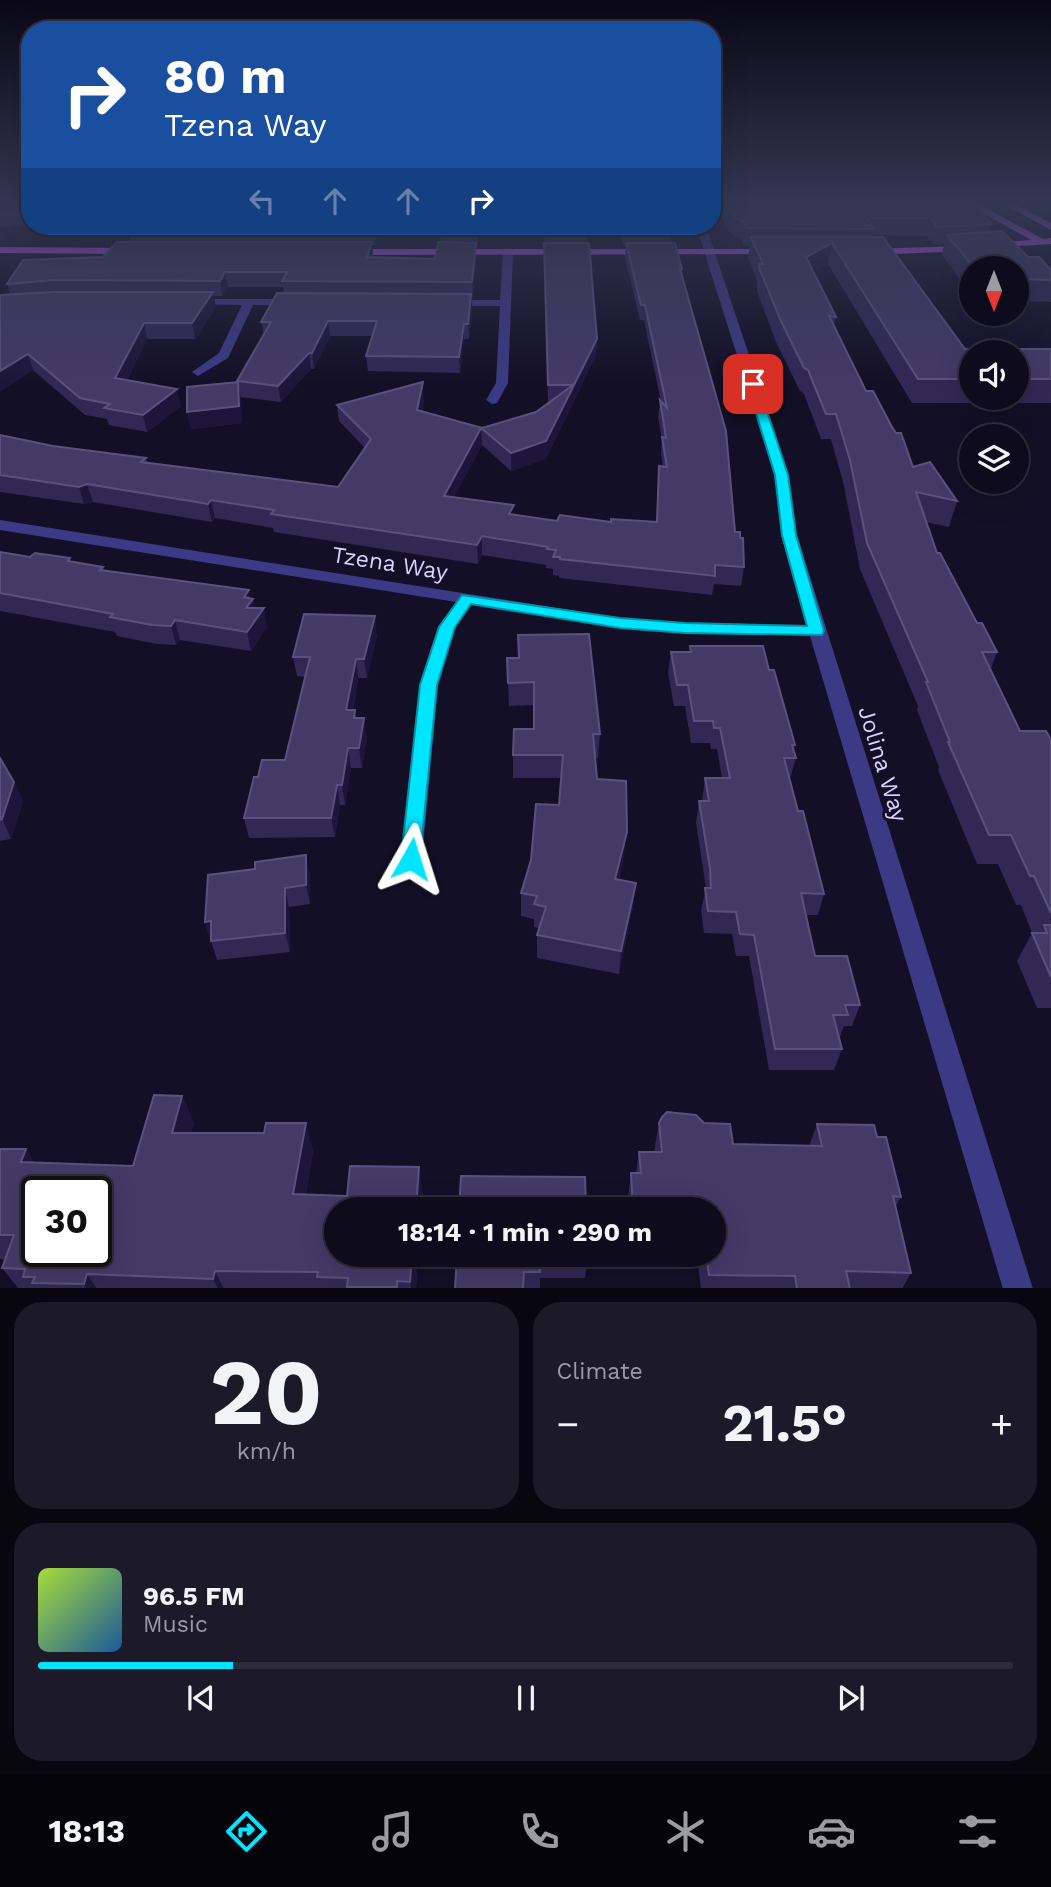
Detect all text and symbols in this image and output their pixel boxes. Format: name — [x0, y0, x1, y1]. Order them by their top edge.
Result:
text: 80 m — [164, 47, 286, 105]
icon: right — [49, 49, 140, 140]
text: Tzena Way — [164, 106, 326, 144]
icon: left — [243, 182, 281, 220]
icon: ahead — [316, 182, 354, 220]
icon: ahead — [389, 182, 427, 220]
icon: right — [462, 182, 500, 220]
north arrow — [959, 256, 1029, 326]
map controls — [959, 256, 1029, 494]
button: sound — [959, 340, 1029, 410]
pin — [723, 354, 783, 414]
icon: arrive — [734, 365, 772, 403]
button: layers — [959, 424, 1029, 494]
street label: Tzena Way — [330, 541, 450, 586]
street label: Jolina Way — [852, 703, 913, 825]
position arrow — [374, 822, 448, 896]
speed limit sign: 30 — [21, 1176, 112, 1267]
text: 18:14 · 1 min · 290 m — [398, 1217, 652, 1247]
text: 20 — [210, 1339, 323, 1446]
text: Climate — [557, 1358, 643, 1385]
text: 21.5° — [722, 1393, 847, 1454]
text: − — [557, 1402, 579, 1446]
text: + — [990, 1402, 1013, 1446]
text: km/h — [237, 1438, 296, 1465]
text: 96.5 FM — [143, 1581, 245, 1611]
text: Music — [143, 1611, 208, 1638]
icon: previous — [182, 1679, 220, 1717]
icon: pause — [507, 1679, 545, 1717]
icon: next — [832, 1679, 870, 1717]
icon: directions — [222, 1807, 271, 1856]
icon: music — [368, 1807, 417, 1856]
icon: phone — [515, 1807, 564, 1856]
icon: climate — [661, 1807, 710, 1856]
icon: car — [807, 1807, 856, 1856]
icon: filters — [953, 1807, 1002, 1856]
text: 18:13 — [49, 1812, 125, 1850]

